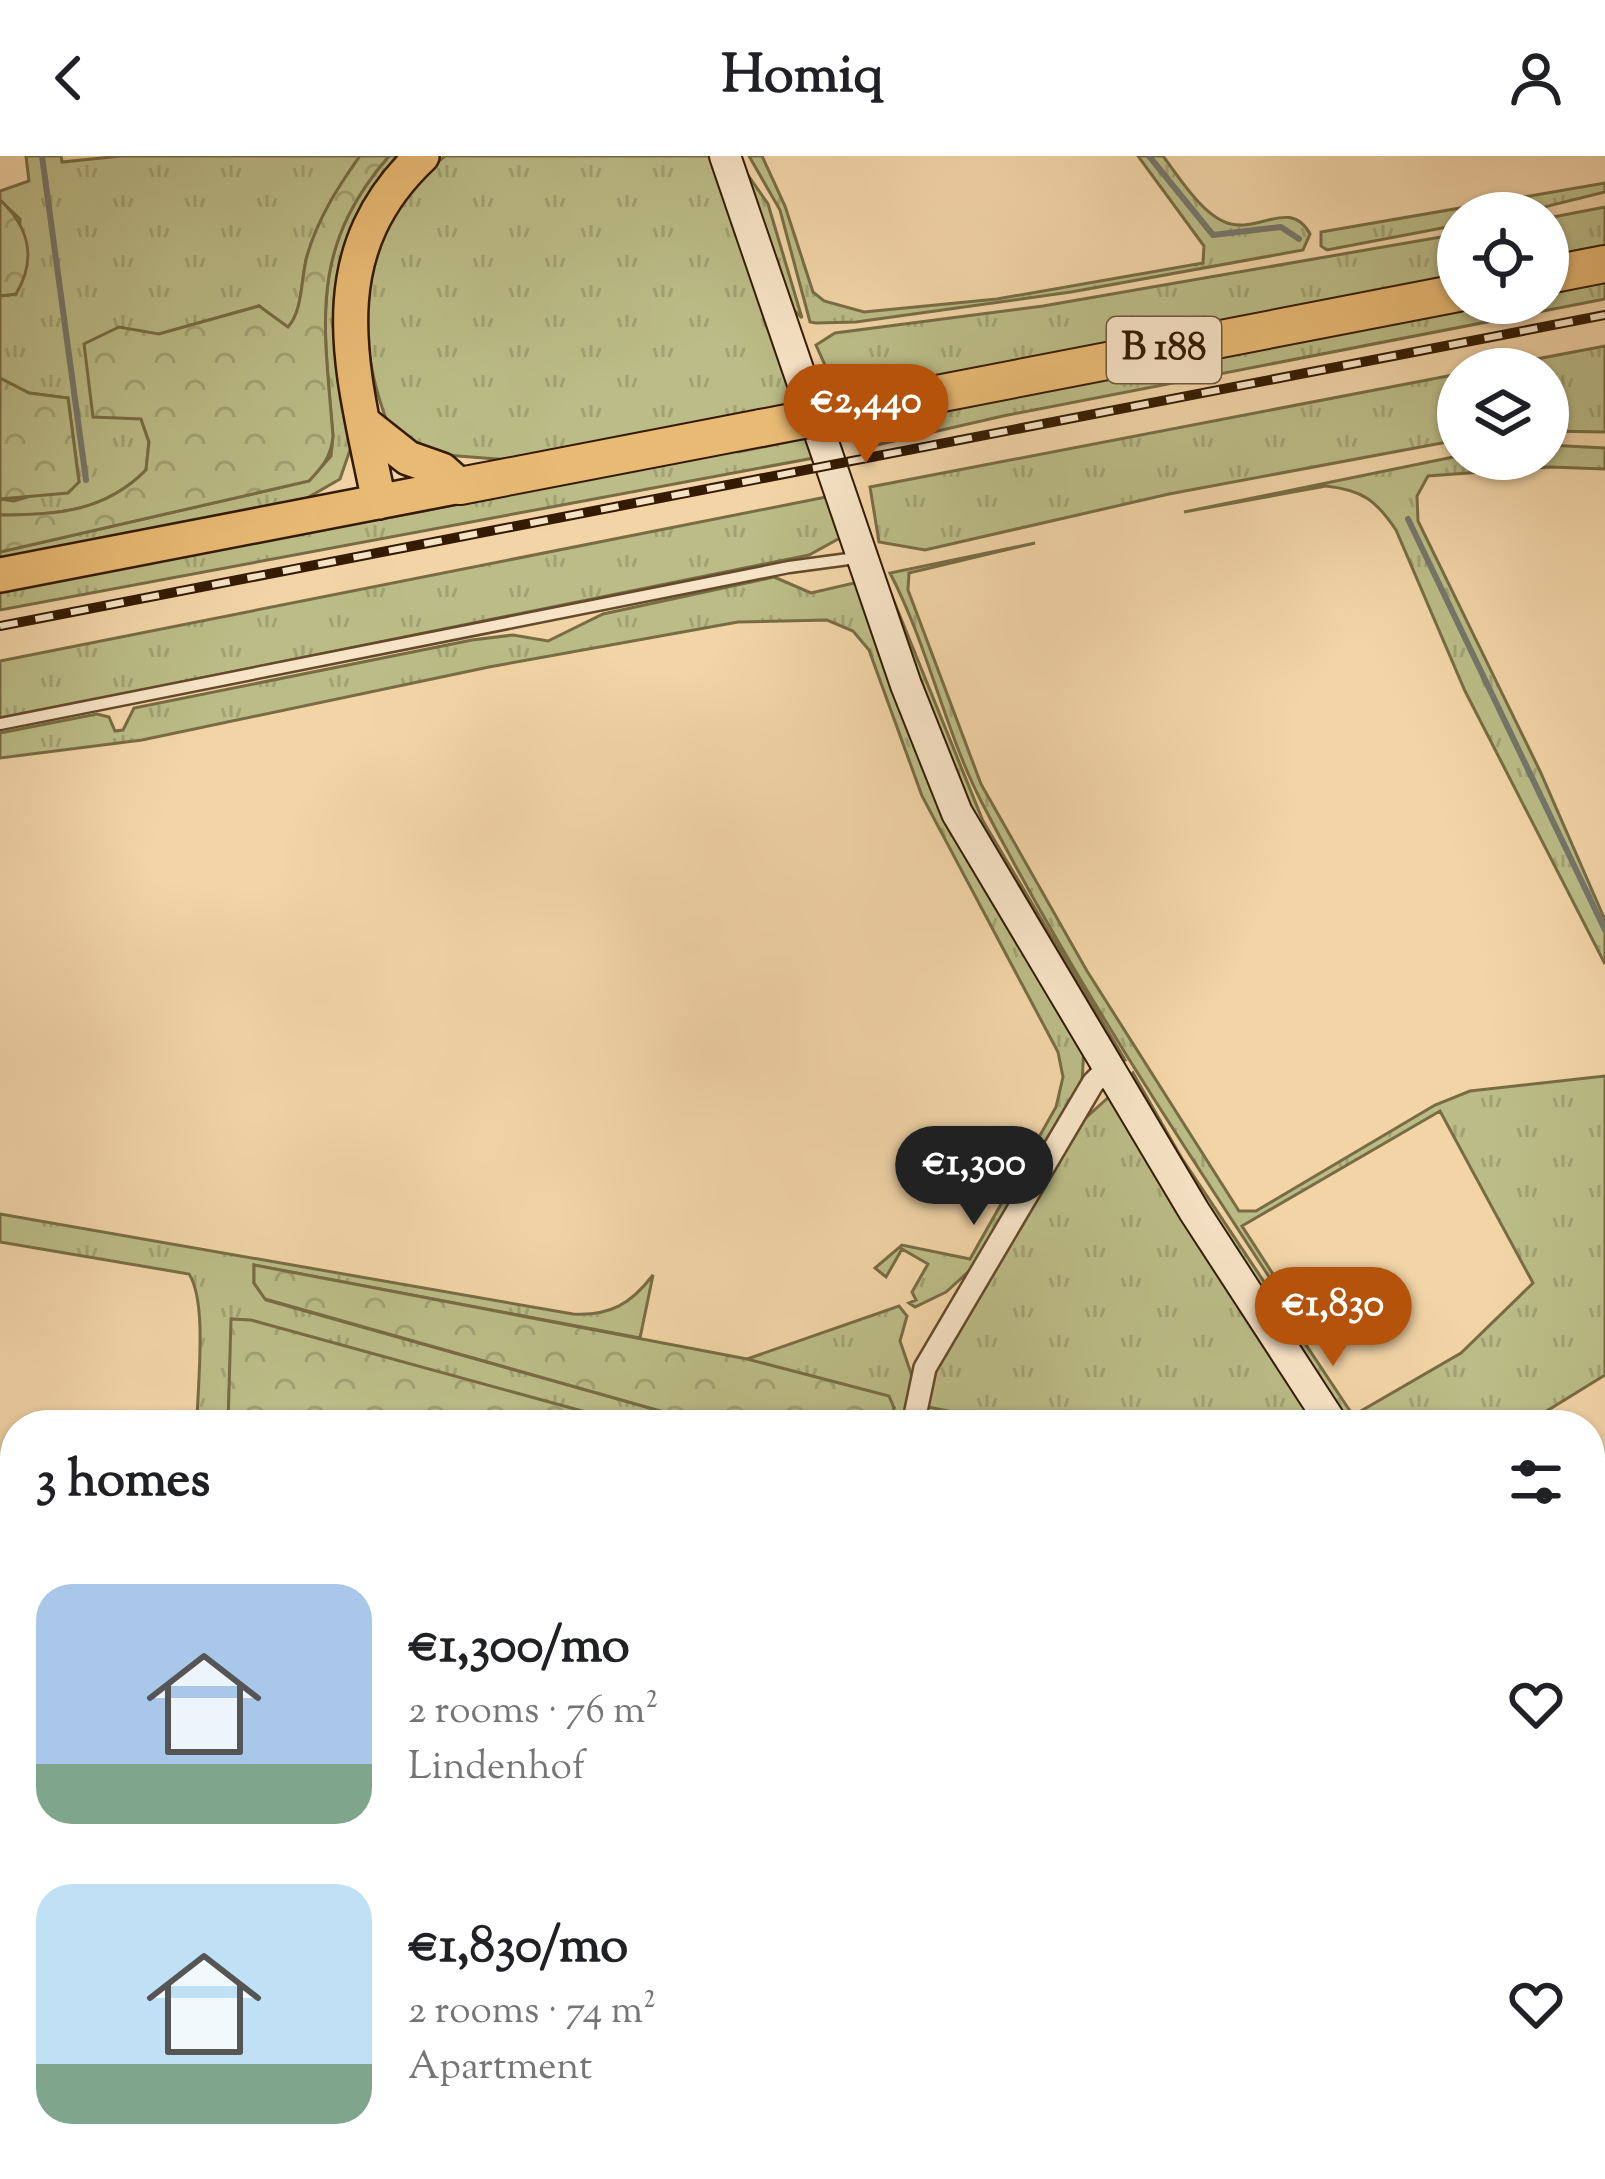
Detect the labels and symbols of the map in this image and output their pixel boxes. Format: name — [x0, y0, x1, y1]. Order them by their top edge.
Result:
road number: B 188 — [1107, 317, 1221, 383]
pin: €2,440 — [768, 364, 964, 466]
pin: €1,300 — [876, 1126, 1072, 1228]
pin: €1,830 — [1235, 1267, 1431, 1369]

